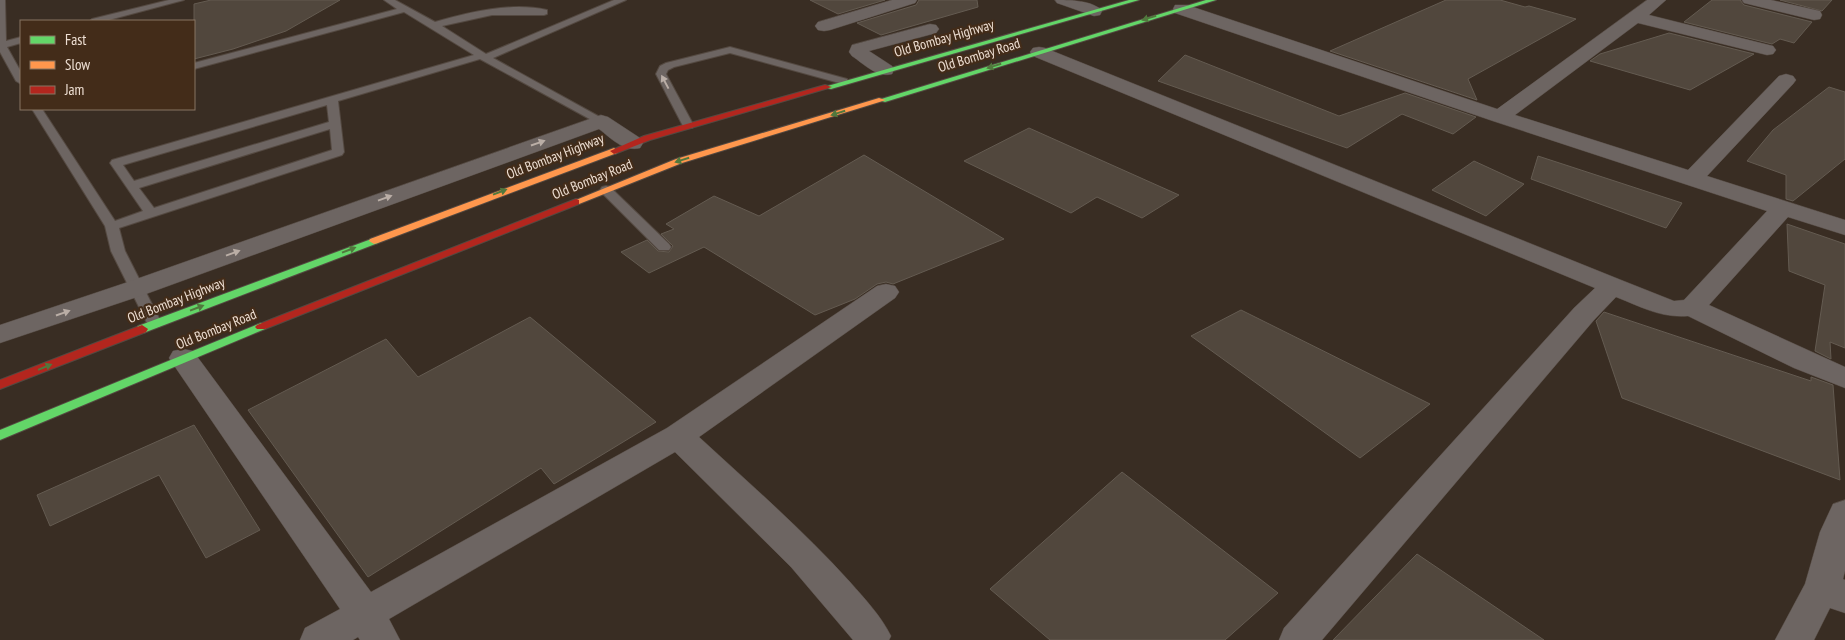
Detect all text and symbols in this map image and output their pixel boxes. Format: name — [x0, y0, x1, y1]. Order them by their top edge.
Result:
street label: Old Bombay Highway — [892, 15, 997, 61]
one-way arrow — [1141, 15, 1156, 23]
legend — [20, 20, 195, 110]
text: Fast — [65, 30, 86, 49]
street label: Old Bombay Road — [936, 34, 1022, 76]
text: Slow — [65, 55, 90, 74]
one-way arrow — [986, 62, 1001, 70]
one-way arrow — [661, 76, 670, 89]
text: Jam — [64, 80, 84, 99]
one-way arrow — [830, 109, 845, 117]
street label: Old Bombay Highway — [504, 129, 607, 183]
one-way arrow — [531, 139, 546, 146]
street label: Old Bombay Road — [549, 155, 635, 203]
one-way arrow — [675, 157, 690, 164]
one-way arrow — [493, 188, 508, 195]
one-way arrow — [378, 194, 393, 202]
one-way arrow — [341, 246, 356, 253]
one-way arrow — [225, 249, 240, 256]
street label: Old Bombay Highway — [125, 273, 228, 327]
one-way arrow — [189, 304, 204, 311]
street label: Old Bombay Road — [173, 305, 259, 353]
one-way arrow — [55, 309, 70, 316]
one-way arrow — [38, 363, 53, 371]

